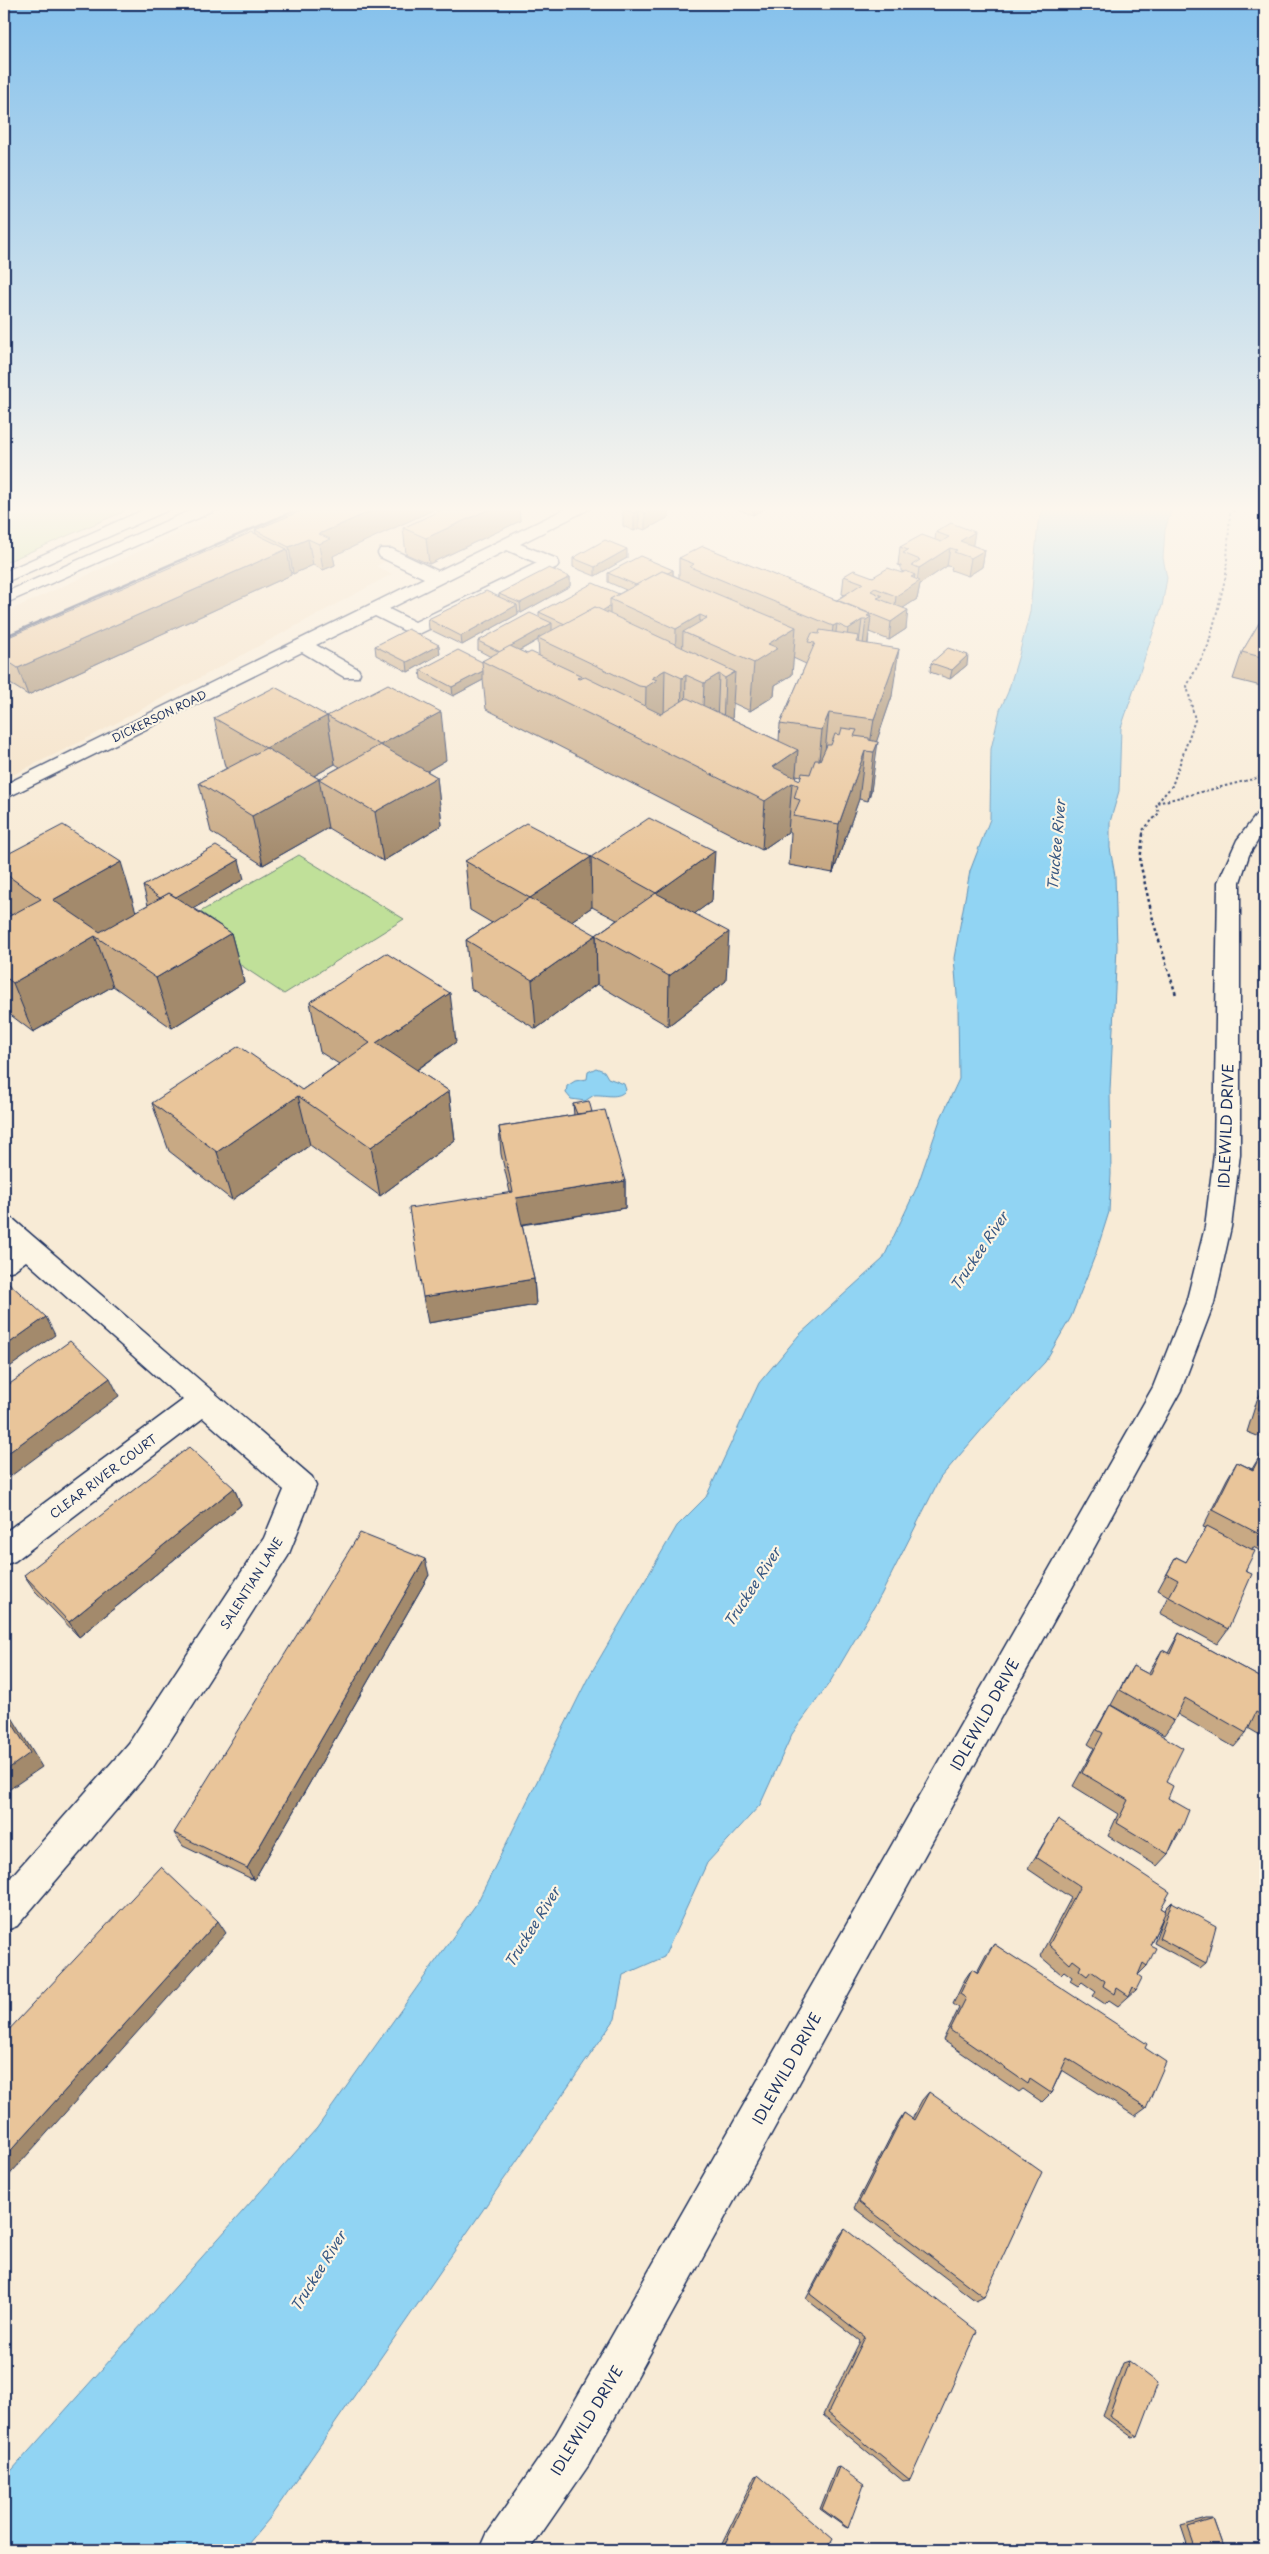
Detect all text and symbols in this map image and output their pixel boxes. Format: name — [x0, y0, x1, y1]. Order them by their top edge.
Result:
street label: DICKERSON ROAD — [109, 686, 209, 746]
water label: Truckee River — [1042, 797, 1071, 891]
street label: IDLEWILD DRIVE — [1211, 1063, 1239, 1189]
water label: Truckee River — [945, 1206, 1014, 1294]
street label: CLEAR RIVER COURT — [45, 1429, 161, 1522]
street label: SALENTIAN LANE — [215, 1533, 287, 1633]
water label: Truckee River — [719, 1542, 786, 1631]
street label: IDLEWILD DRIVE — [944, 1654, 1024, 1774]
water label: Truckee River — [499, 1881, 566, 1971]
street label: IDLEWILD DRIVE — [746, 2008, 826, 2128]
water label: Truckee River — [285, 2225, 352, 2315]
street label: IDLEWILD DRIVE — [544, 2361, 628, 2479]

